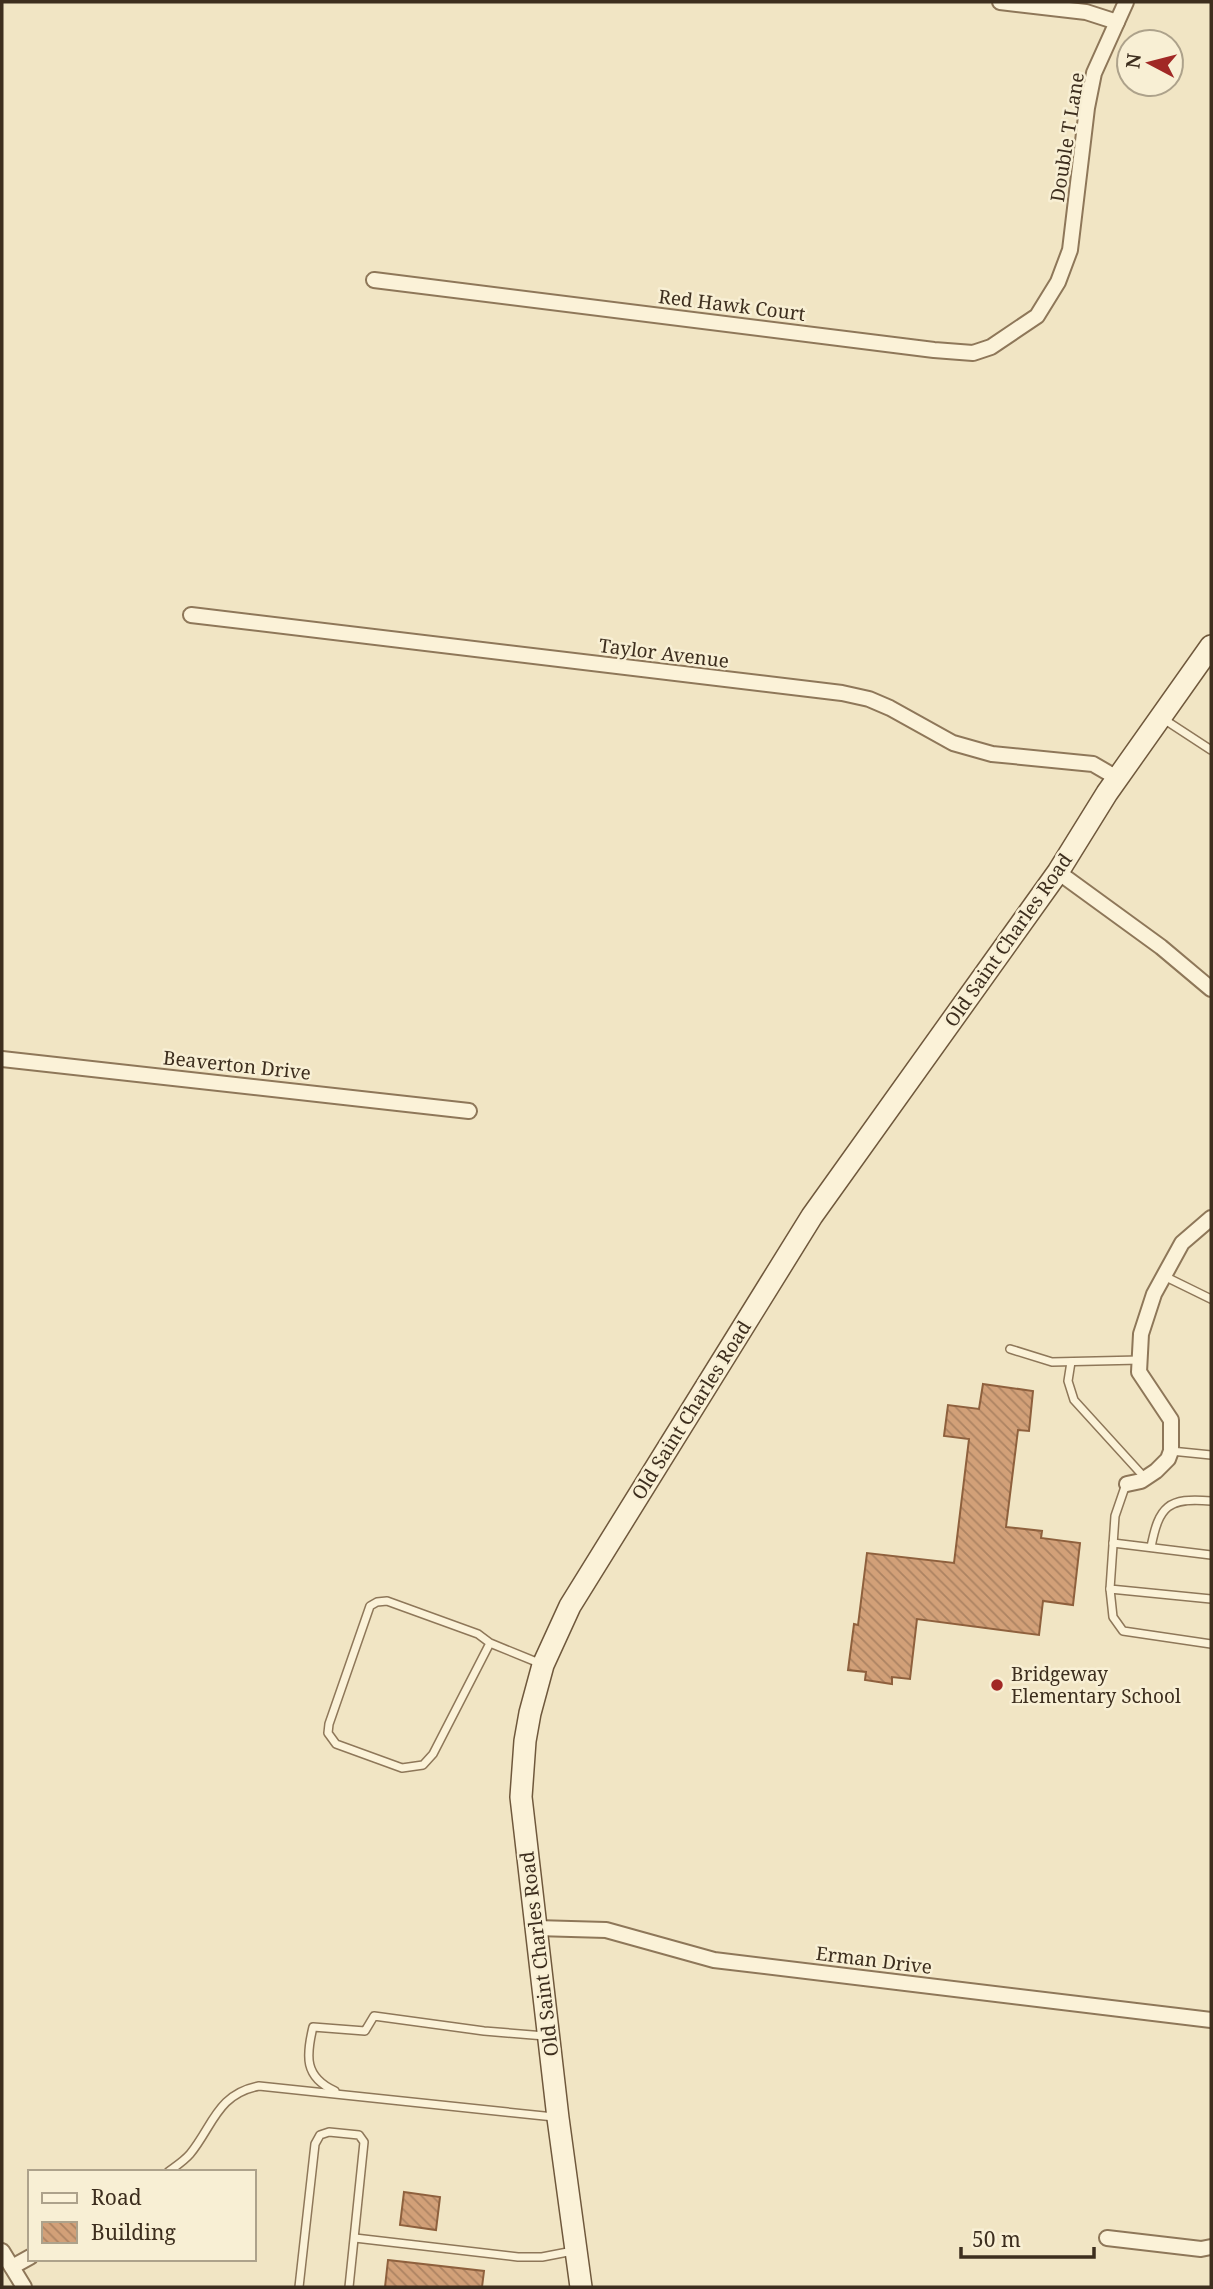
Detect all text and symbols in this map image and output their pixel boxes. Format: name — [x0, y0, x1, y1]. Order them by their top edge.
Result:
north arrow — [1115, 28, 1185, 98]
text: N — [1119, 52, 1147, 70]
street label: Double T Lane — [1044, 70, 1090, 204]
street label: Red Hawk Court — [657, 283, 807, 327]
street label: Taylor Avenue — [598, 632, 730, 674]
street label: Old Saint Charles Road — [938, 848, 1078, 1032]
street label: Beaverton Drive — [162, 1044, 312, 1086]
street label: Old Saint Charles Road — [625, 1315, 757, 1504]
place label: Bridgeway Elementary School — [1011, 1661, 1181, 1709]
marker: Bridgeway Elementary School — [989, 1677, 1005, 1693]
street label: Old Saint Charles Road — [513, 1850, 564, 2058]
street label: Erman Drive — [815, 1940, 933, 1980]
legend — [28, 2170, 256, 2261]
text: Road — [91, 2183, 142, 2211]
scale bar — [961, 2216, 1094, 2260]
text: Building — [91, 2218, 176, 2246]
text: 50 m — [972, 2225, 1021, 2253]

